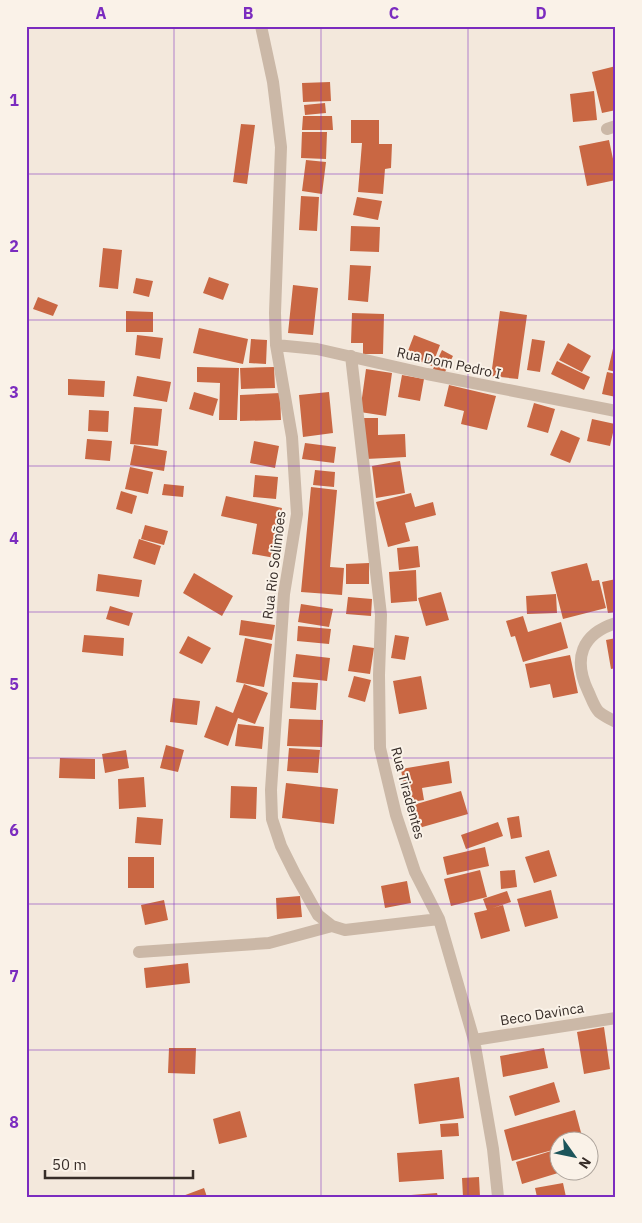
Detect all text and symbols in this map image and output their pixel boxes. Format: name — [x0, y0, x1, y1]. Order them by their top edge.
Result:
text: A — [96, 3, 107, 23]
text: B — [243, 3, 254, 23]
text: C — [389, 3, 399, 23]
text: D — [535, 3, 547, 23]
text: 1 — [9, 90, 19, 110]
text: 2 — [9, 236, 19, 256]
street label: Rua Dom Pedro I — [395, 343, 503, 383]
text: 3 — [9, 382, 19, 402]
street label: Rua Rio Solimões — [258, 510, 290, 620]
text: 4 — [9, 528, 19, 548]
text: 5 — [9, 674, 19, 694]
street label: Rua Tiradentes — [387, 745, 429, 841]
text: 6 — [9, 820, 19, 840]
text: 7 — [9, 966, 19, 986]
street label: Beco Davinca — [499, 998, 586, 1030]
text: 8 — [9, 1112, 19, 1132]
north arrow — [550, 1130, 600, 1180]
scale bar — [45, 1148, 192, 1180]
text: N — [575, 1154, 595, 1172]
text: 50 m — [52, 1155, 87, 1174]

